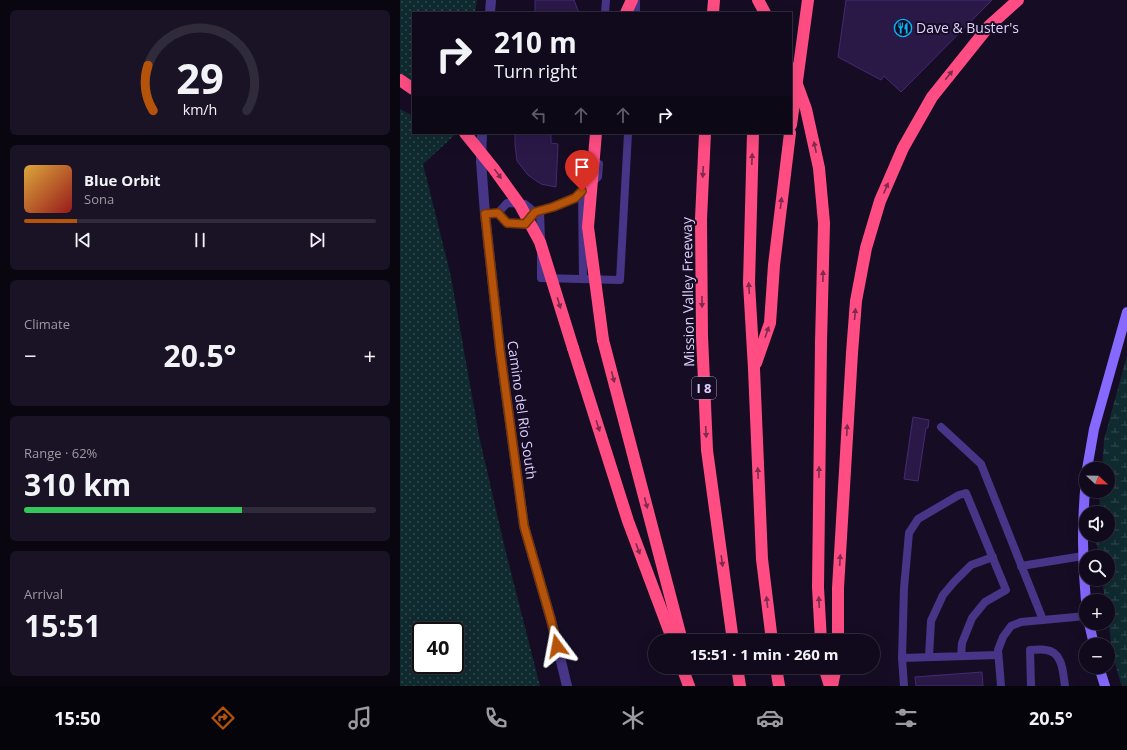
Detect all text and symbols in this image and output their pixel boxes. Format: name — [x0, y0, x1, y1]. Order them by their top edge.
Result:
restaurant icon: Dave & Buster's — [893, 18, 913, 38]
place label: Dave & Buster's — [916, 18, 1019, 37]
text: 210 m — [494, 23, 577, 61]
icon: right — [428, 28, 480, 80]
text: 29 — [176, 49, 224, 105]
text: Turn right — [494, 59, 577, 83]
one-way arrow — [945, 70, 954, 81]
text: km/h — [183, 99, 217, 118]
icon: left — [528, 104, 550, 126]
icon: ahead — [570, 104, 592, 126]
icon: ahead — [612, 104, 634, 126]
icon: right — [654, 104, 676, 126]
one-way arrow — [811, 141, 817, 153]
pin — [565, 150, 599, 191]
one-way arrow — [749, 152, 755, 165]
icon: arrive — [571, 156, 593, 178]
one-way arrow — [700, 166, 707, 178]
one-way arrow — [494, 169, 502, 180]
text: Blue Orbit — [84, 170, 161, 190]
one-way arrow — [883, 183, 889, 194]
text: Sona — [84, 190, 114, 208]
one-way arrow — [778, 197, 784, 210]
street label: Mission Valley Freeway — [677, 216, 698, 367]
icon: previous — [72, 229, 94, 251]
icon: pause — [189, 229, 211, 251]
icon: next — [306, 229, 328, 251]
one-way arrow — [820, 269, 826, 282]
one-way arrow — [746, 282, 752, 295]
one-way arrow — [699, 296, 705, 309]
one-way arrow — [556, 298, 562, 310]
one-way arrow — [852, 308, 859, 320]
text: Climate — [24, 315, 70, 333]
one-way arrow — [764, 326, 770, 338]
text: 20.5° — [164, 335, 236, 376]
street label: Camino del Rio South — [503, 339, 542, 480]
text: − — [24, 340, 37, 370]
text: + — [363, 340, 376, 370]
one-way arrow — [610, 372, 616, 384]
road number: I 8 — [692, 377, 716, 399]
one-way arrow — [595, 420, 601, 432]
one-way arrow — [844, 424, 851, 436]
one-way arrow — [703, 426, 709, 439]
text: Range · 62% — [24, 444, 97, 462]
north arrow — [1079, 462, 1115, 498]
map controls — [1079, 462, 1115, 674]
text: 310 km — [24, 464, 131, 505]
one-way arrow — [816, 465, 822, 478]
one-way arrow — [755, 467, 762, 479]
one-way arrow — [643, 497, 649, 509]
button: sound — [1079, 506, 1115, 542]
one-way arrow — [636, 543, 642, 555]
button: search — [1079, 550, 1115, 586]
one-way arrow — [837, 553, 843, 566]
one-way arrow — [719, 555, 725, 567]
text: Arrival — [24, 585, 63, 603]
button: + — [1079, 594, 1115, 630]
one-way arrow — [816, 595, 822, 608]
one-way arrow — [764, 596, 771, 608]
text: 15:51 — [24, 605, 101, 646]
speed limit sign: 40 — [412, 622, 464, 674]
position arrow — [536, 625, 578, 667]
button: − — [1079, 638, 1115, 674]
text: 15:51 · 1 min · 260 m — [690, 644, 838, 664]
icon: directions — [209, 704, 237, 732]
icon: music — [346, 704, 374, 732]
icon: phone — [482, 704, 510, 732]
icon: climate — [619, 704, 647, 732]
icon: car — [756, 704, 784, 732]
icon: filters — [892, 704, 920, 732]
text: 15:50 — [54, 706, 101, 730]
text: 20.5° — [1029, 706, 1073, 730]

